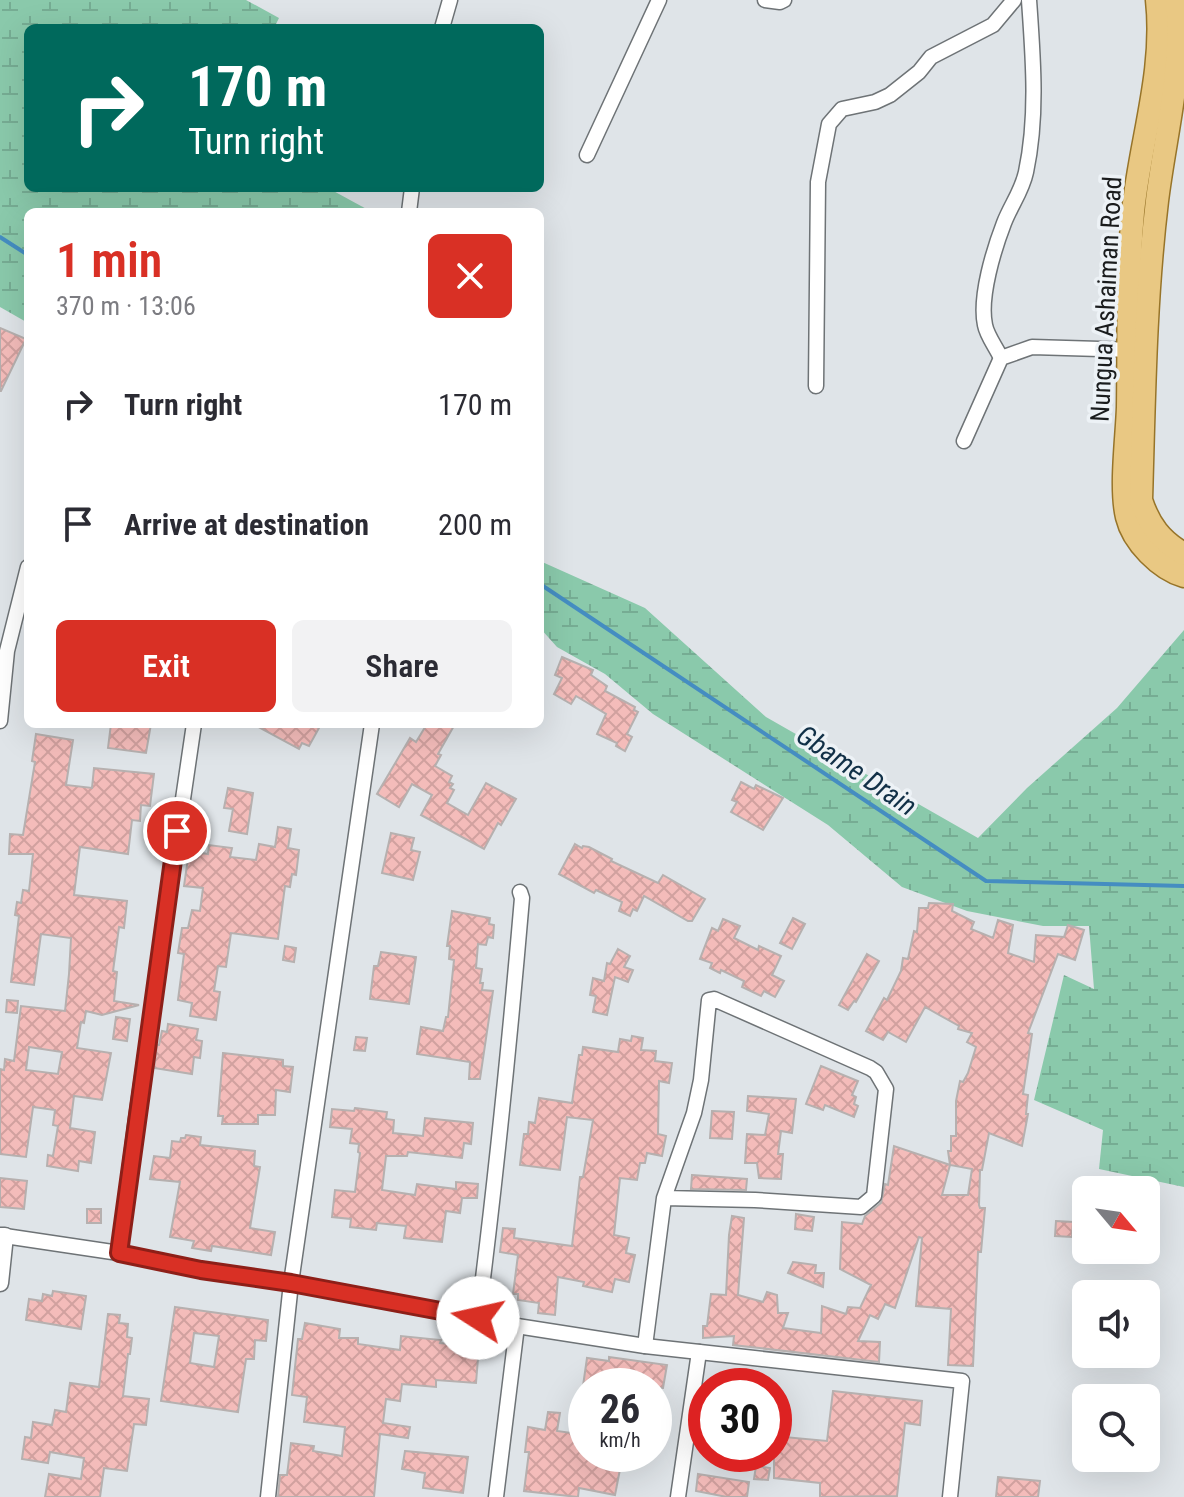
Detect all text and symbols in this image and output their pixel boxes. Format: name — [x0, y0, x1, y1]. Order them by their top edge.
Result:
text: 170 m — [188, 54, 327, 120]
icon: right — [56, 56, 160, 160]
text: Turn right — [188, 121, 324, 163]
street label: Nungua Ashaiman Road — [1085, 176, 1127, 422]
text: 1 min — [56, 232, 162, 289]
button: close — [428, 234, 512, 318]
text: 370 m · 13:06 — [56, 291, 196, 321]
icon: right — [56, 382, 100, 426]
text: Turn right — [124, 387, 242, 422]
text: 170 m — [438, 387, 512, 422]
icon: arrive — [56, 502, 100, 546]
text: Arrive at destination — [124, 507, 369, 542]
text: 200 m — [438, 507, 512, 542]
button: Exit — [56, 620, 276, 712]
button: Share — [292, 620, 512, 712]
water label: Gbame Drain — [790, 718, 923, 823]
pin — [143, 797, 211, 865]
icon: arrive — [155, 809, 199, 853]
north arrow — [1072, 1176, 1160, 1264]
map controls — [1072, 1176, 1160, 1472]
position arrow — [436, 1276, 520, 1360]
button: sound — [1072, 1280, 1160, 1368]
speed limit sign: 30 — [688, 1368, 792, 1472]
button: search — [1072, 1384, 1160, 1472]
text: 26 — [600, 1386, 640, 1433]
text: km/h — [599, 1428, 641, 1452]

